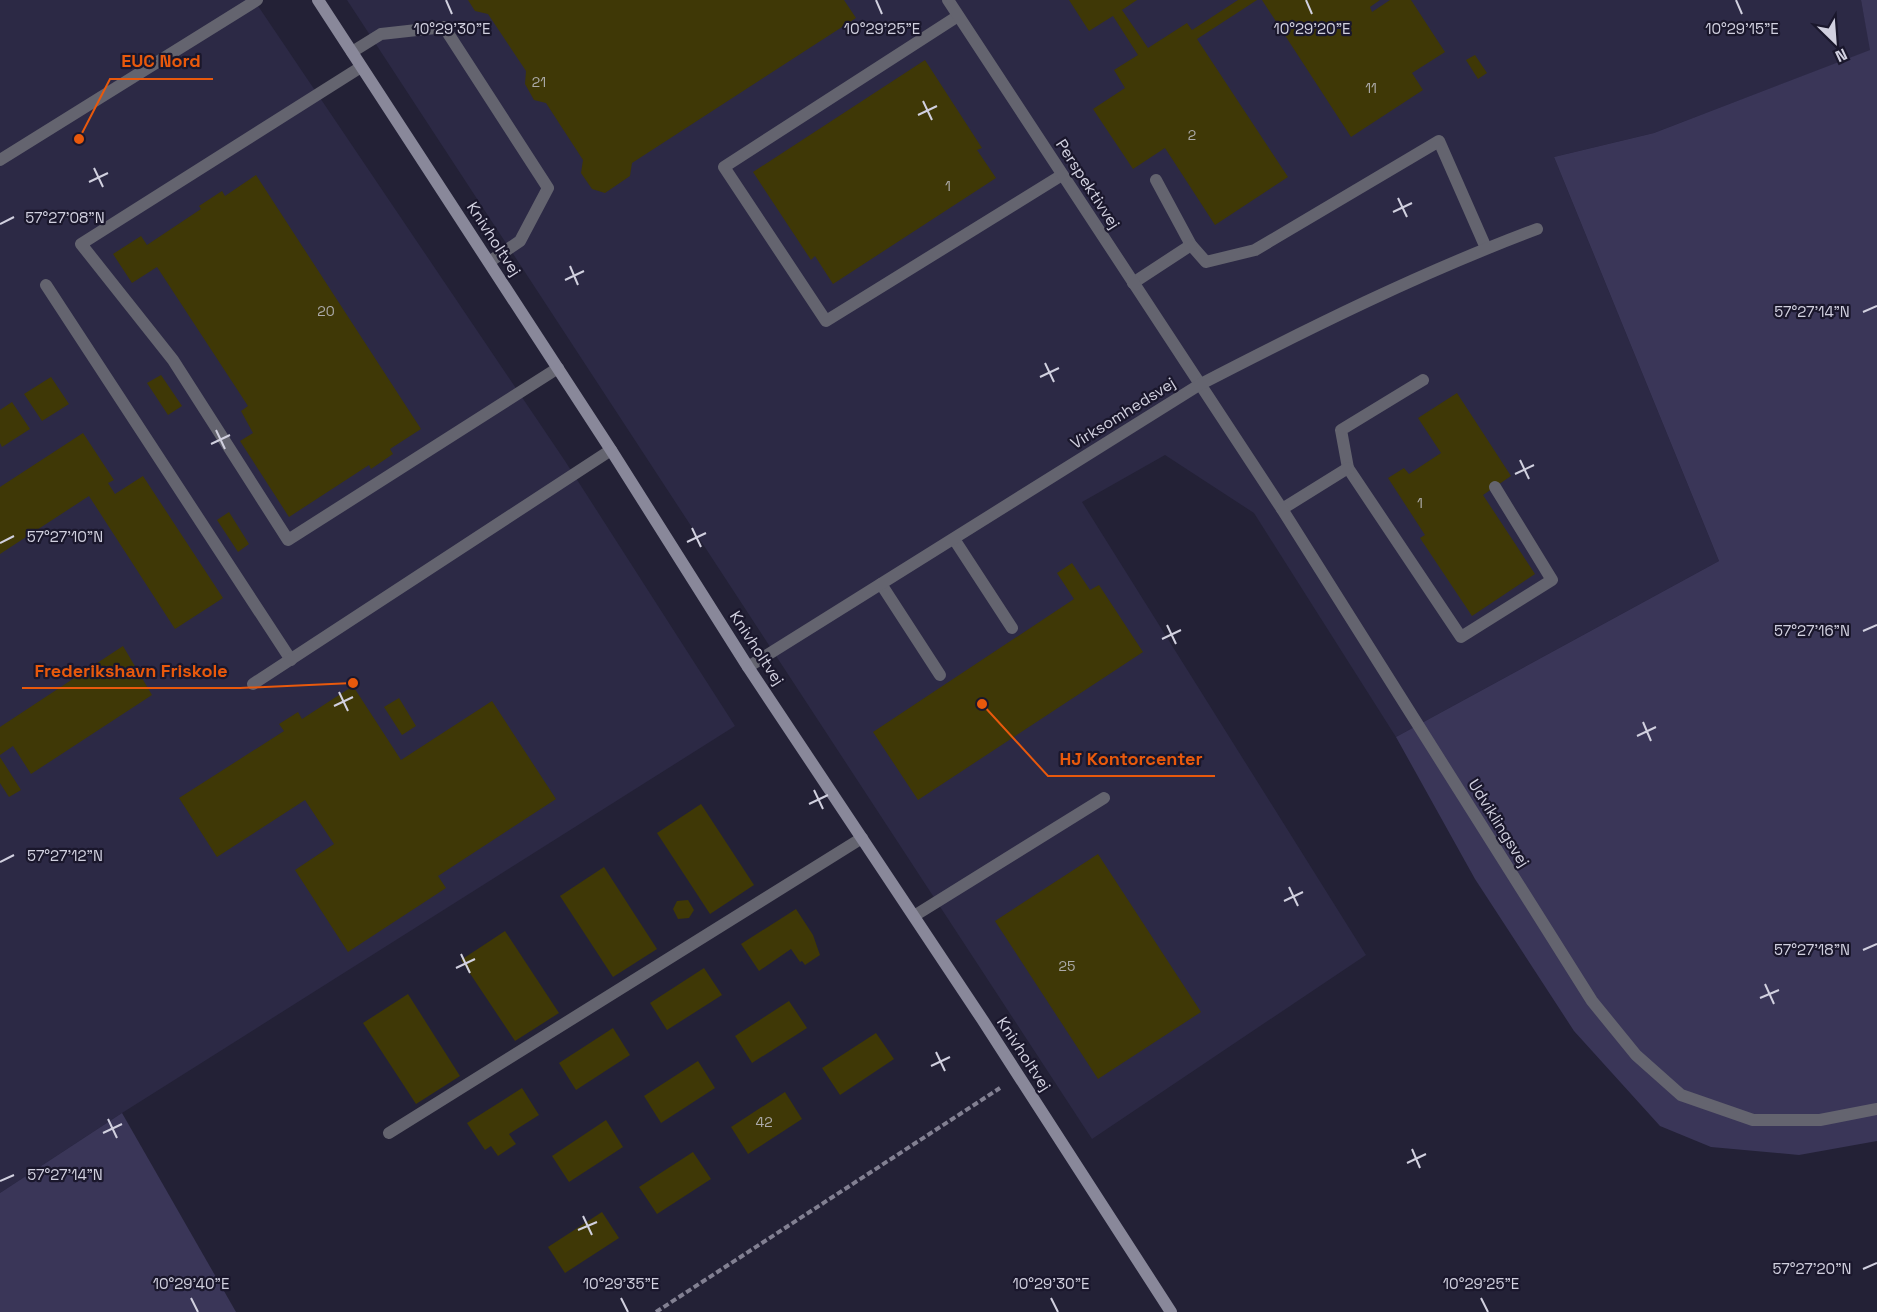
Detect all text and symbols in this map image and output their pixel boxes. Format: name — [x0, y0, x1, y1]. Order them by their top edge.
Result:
north arrow — [1805, 12, 1865, 72]
text: 10°29'30"E — [413, 19, 491, 38]
text: 10°29'25"E — [844, 19, 920, 38]
text: 10°29'20"E — [1273, 19, 1351, 38]
text: 10°29'15"E — [1705, 19, 1779, 38]
callout: EUC Nord — [110, 43, 213, 79]
text: N — [1832, 43, 1850, 67]
text: EUC Nord — [121, 49, 201, 72]
house number: 21 — [532, 73, 546, 91]
house number: 11 — [1365, 79, 1377, 97]
house number: 2 — [1188, 126, 1196, 144]
street label: Perspektivvej — [1051, 135, 1125, 233]
house number: 1 — [945, 177, 951, 195]
street label: Knivholtvej — [462, 198, 526, 280]
text: 57°27'08"N — [25, 208, 105, 227]
house number: 20 — [317, 302, 335, 320]
text: 57°27'14"N — [1774, 302, 1850, 321]
street label: Virksomhedsvej — [1067, 372, 1179, 454]
house number: 1 — [1417, 494, 1423, 512]
text: 57°27'10"N — [27, 527, 103, 546]
street label: Knivholtvej — [725, 607, 789, 689]
text: 57°27'16"N — [1774, 621, 1850, 640]
callout: Frederikshavn Friskole — [22, 652, 240, 688]
text: Frederikshavn Friskole — [34, 659, 228, 682]
callout: HJ Kontorcenter — [1048, 740, 1215, 776]
text: HJ Kontorcenter — [1059, 747, 1203, 770]
street label: Udviklingsvej — [1464, 775, 1534, 871]
text: 57°27'12"N — [27, 846, 103, 865]
text: 57°27'18"N — [1774, 940, 1850, 959]
house number: 25 — [1059, 957, 1075, 975]
street label: Knivholtvej — [992, 1013, 1056, 1095]
house number: 42 — [755, 1113, 773, 1131]
text: 57°27'14"N — [27, 1165, 103, 1184]
text: 57°27'20"N — [1772, 1259, 1852, 1278]
text: 10°29'40"E — [153, 1274, 229, 1293]
text: 10°29'35"E — [583, 1274, 659, 1293]
text: 10°29'30"E — [1012, 1274, 1090, 1293]
text: 10°29'25"E — [1443, 1274, 1519, 1293]

